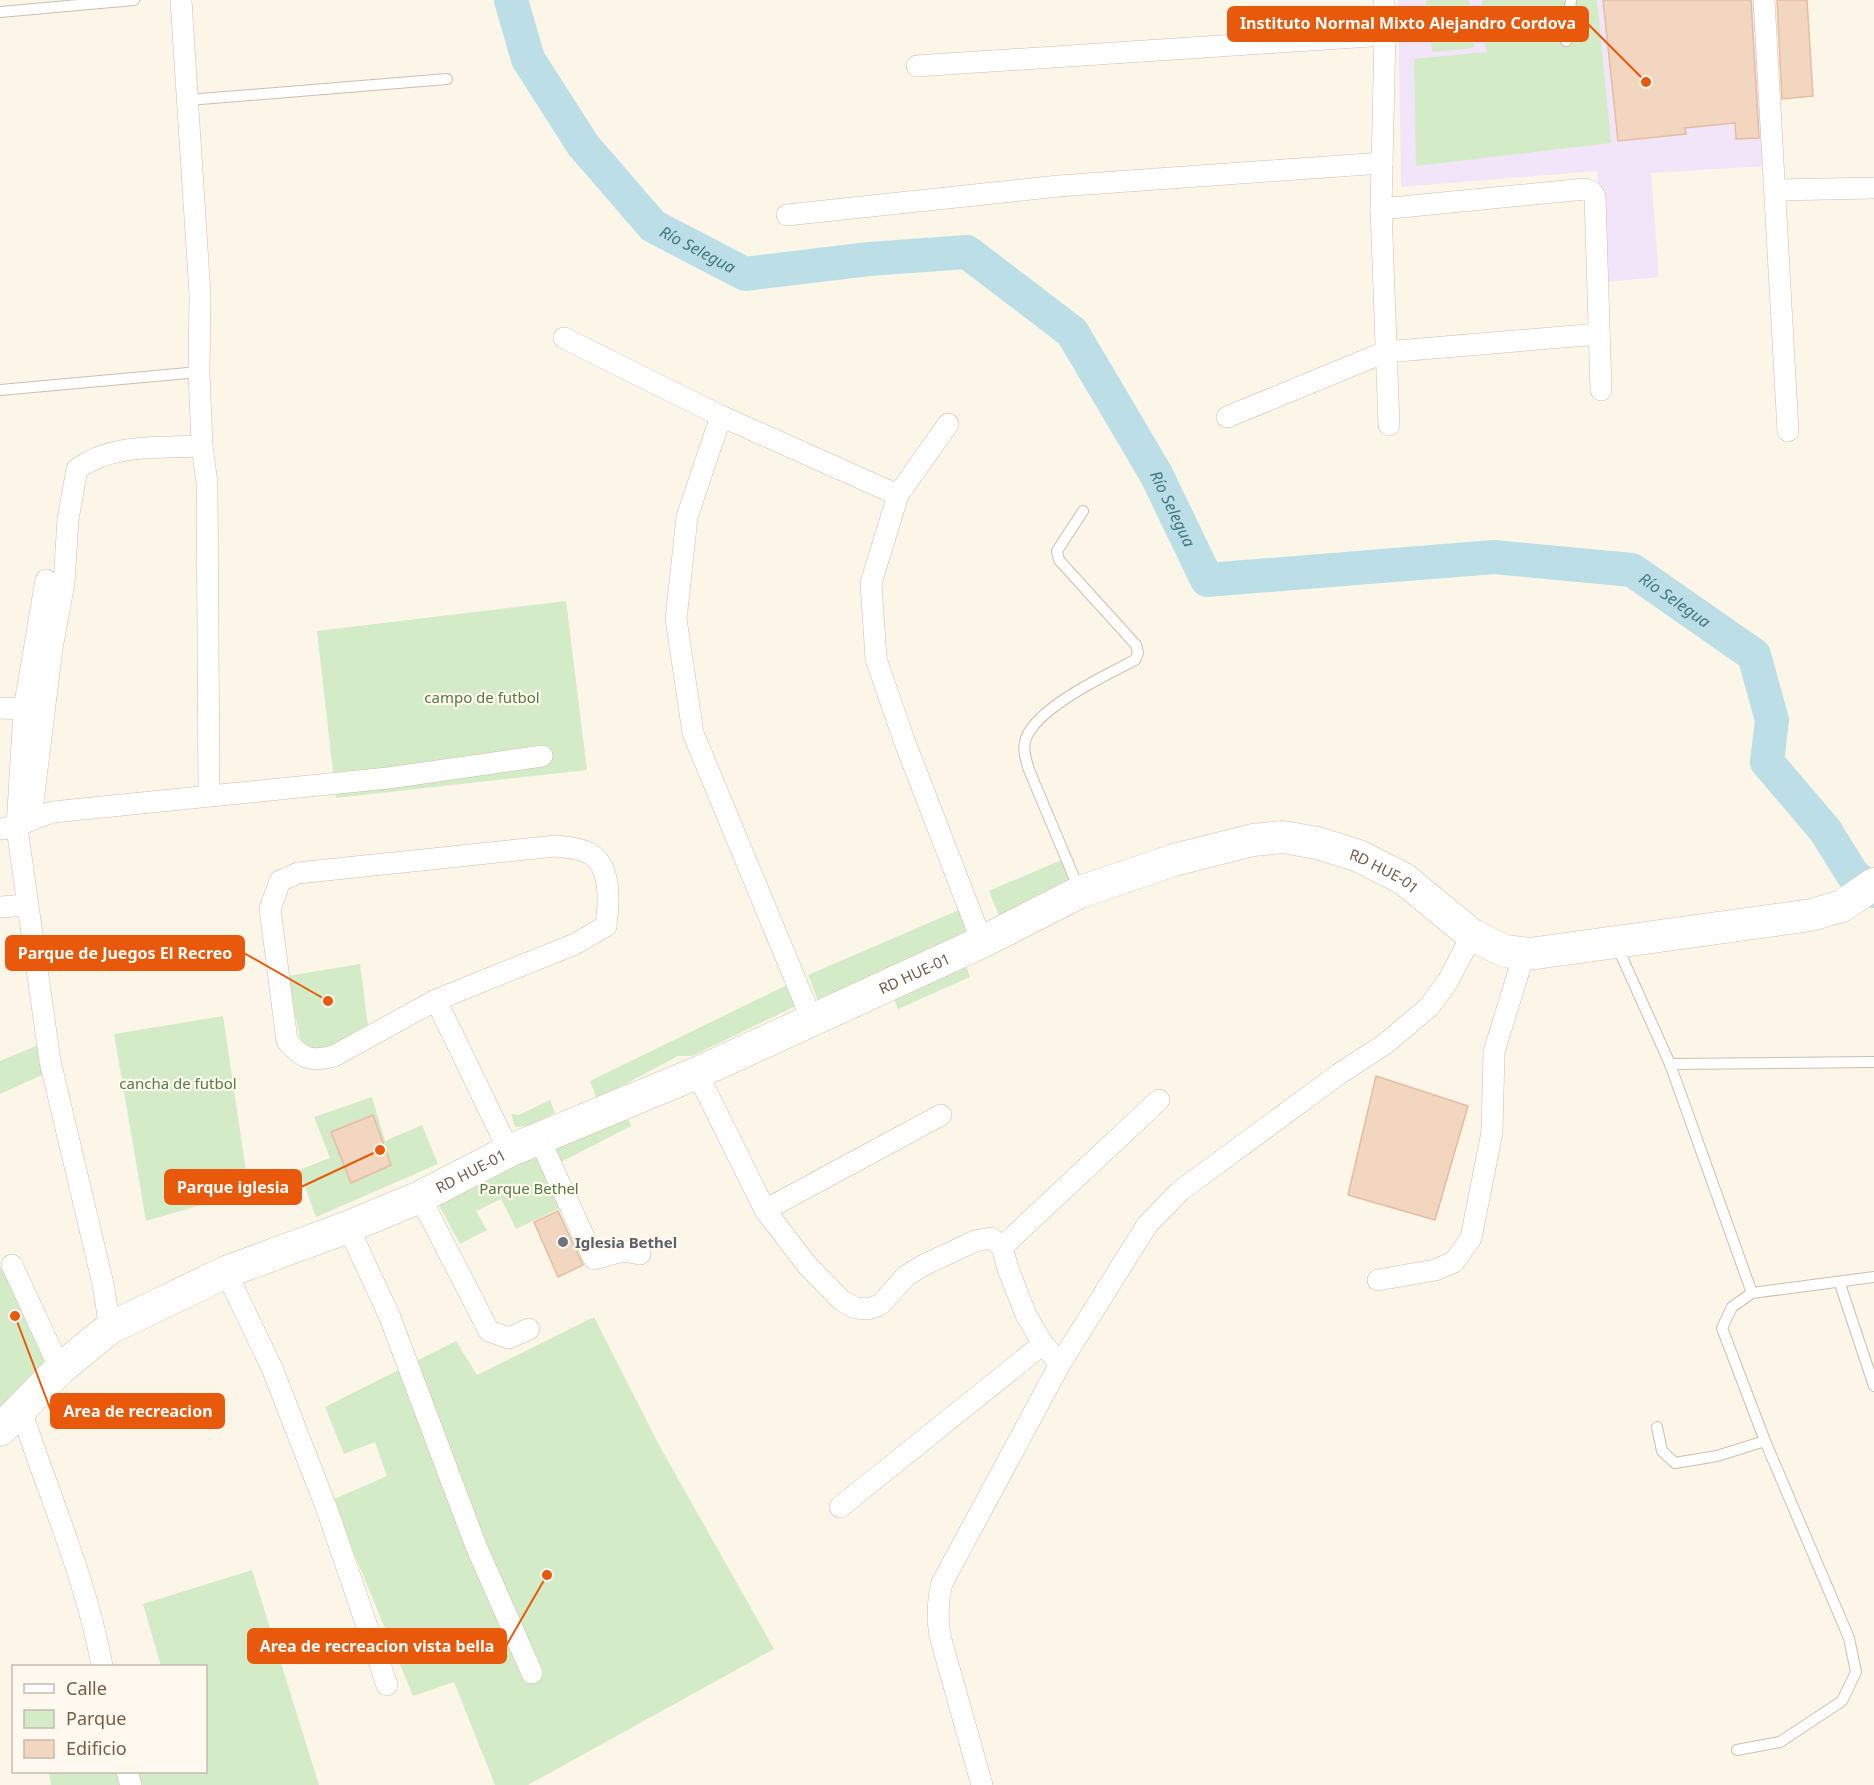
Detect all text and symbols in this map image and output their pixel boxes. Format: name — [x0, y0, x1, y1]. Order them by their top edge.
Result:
callout: Instituto Normal Mixto Alejandro Cordova — [1228, 7, 1588, 41]
text: Instituto Normal Mixto Alejandro Cordova — [1240, 12, 1576, 34]
water label: Río Selegua — [656, 221, 739, 278]
water label: Río Selegua — [1145, 467, 1200, 551]
water label: Río Selegua — [1635, 567, 1715, 633]
park label: campo de futbol — [424, 687, 540, 707]
street label: RD HUE-01 — [1347, 844, 1423, 897]
callout: Parque de Juegos El Recreo — [6, 936, 244, 970]
text: Parque de Juegos El Recreo — [18, 942, 232, 964]
street label: RD HUE-01 — [875, 948, 953, 998]
park label: cancha de futbol — [119, 1073, 237, 1093]
street label: RD HUE-01 — [432, 1144, 509, 1197]
callout: Parque iglesia — [165, 1170, 301, 1204]
text: Parque iglesia — [177, 1176, 289, 1198]
park label: Parque Bethel — [479, 1178, 579, 1198]
place label: Iglesia Bethel — [575, 1232, 677, 1252]
marker: Iglesia Bethel — [556, 1235, 570, 1249]
callout: Area de recreacion — [51, 1394, 224, 1428]
text: Area de recreacion — [63, 1400, 213, 1422]
callout: Area de recreacion vista bella — [248, 1629, 506, 1663]
text: Area de recreacion vista bella — [260, 1635, 494, 1657]
legend — [12, 1665, 207, 1773]
text: Calle — [66, 1676, 107, 1700]
text: Parque — [66, 1706, 126, 1730]
text: Edificio — [66, 1736, 127, 1760]

